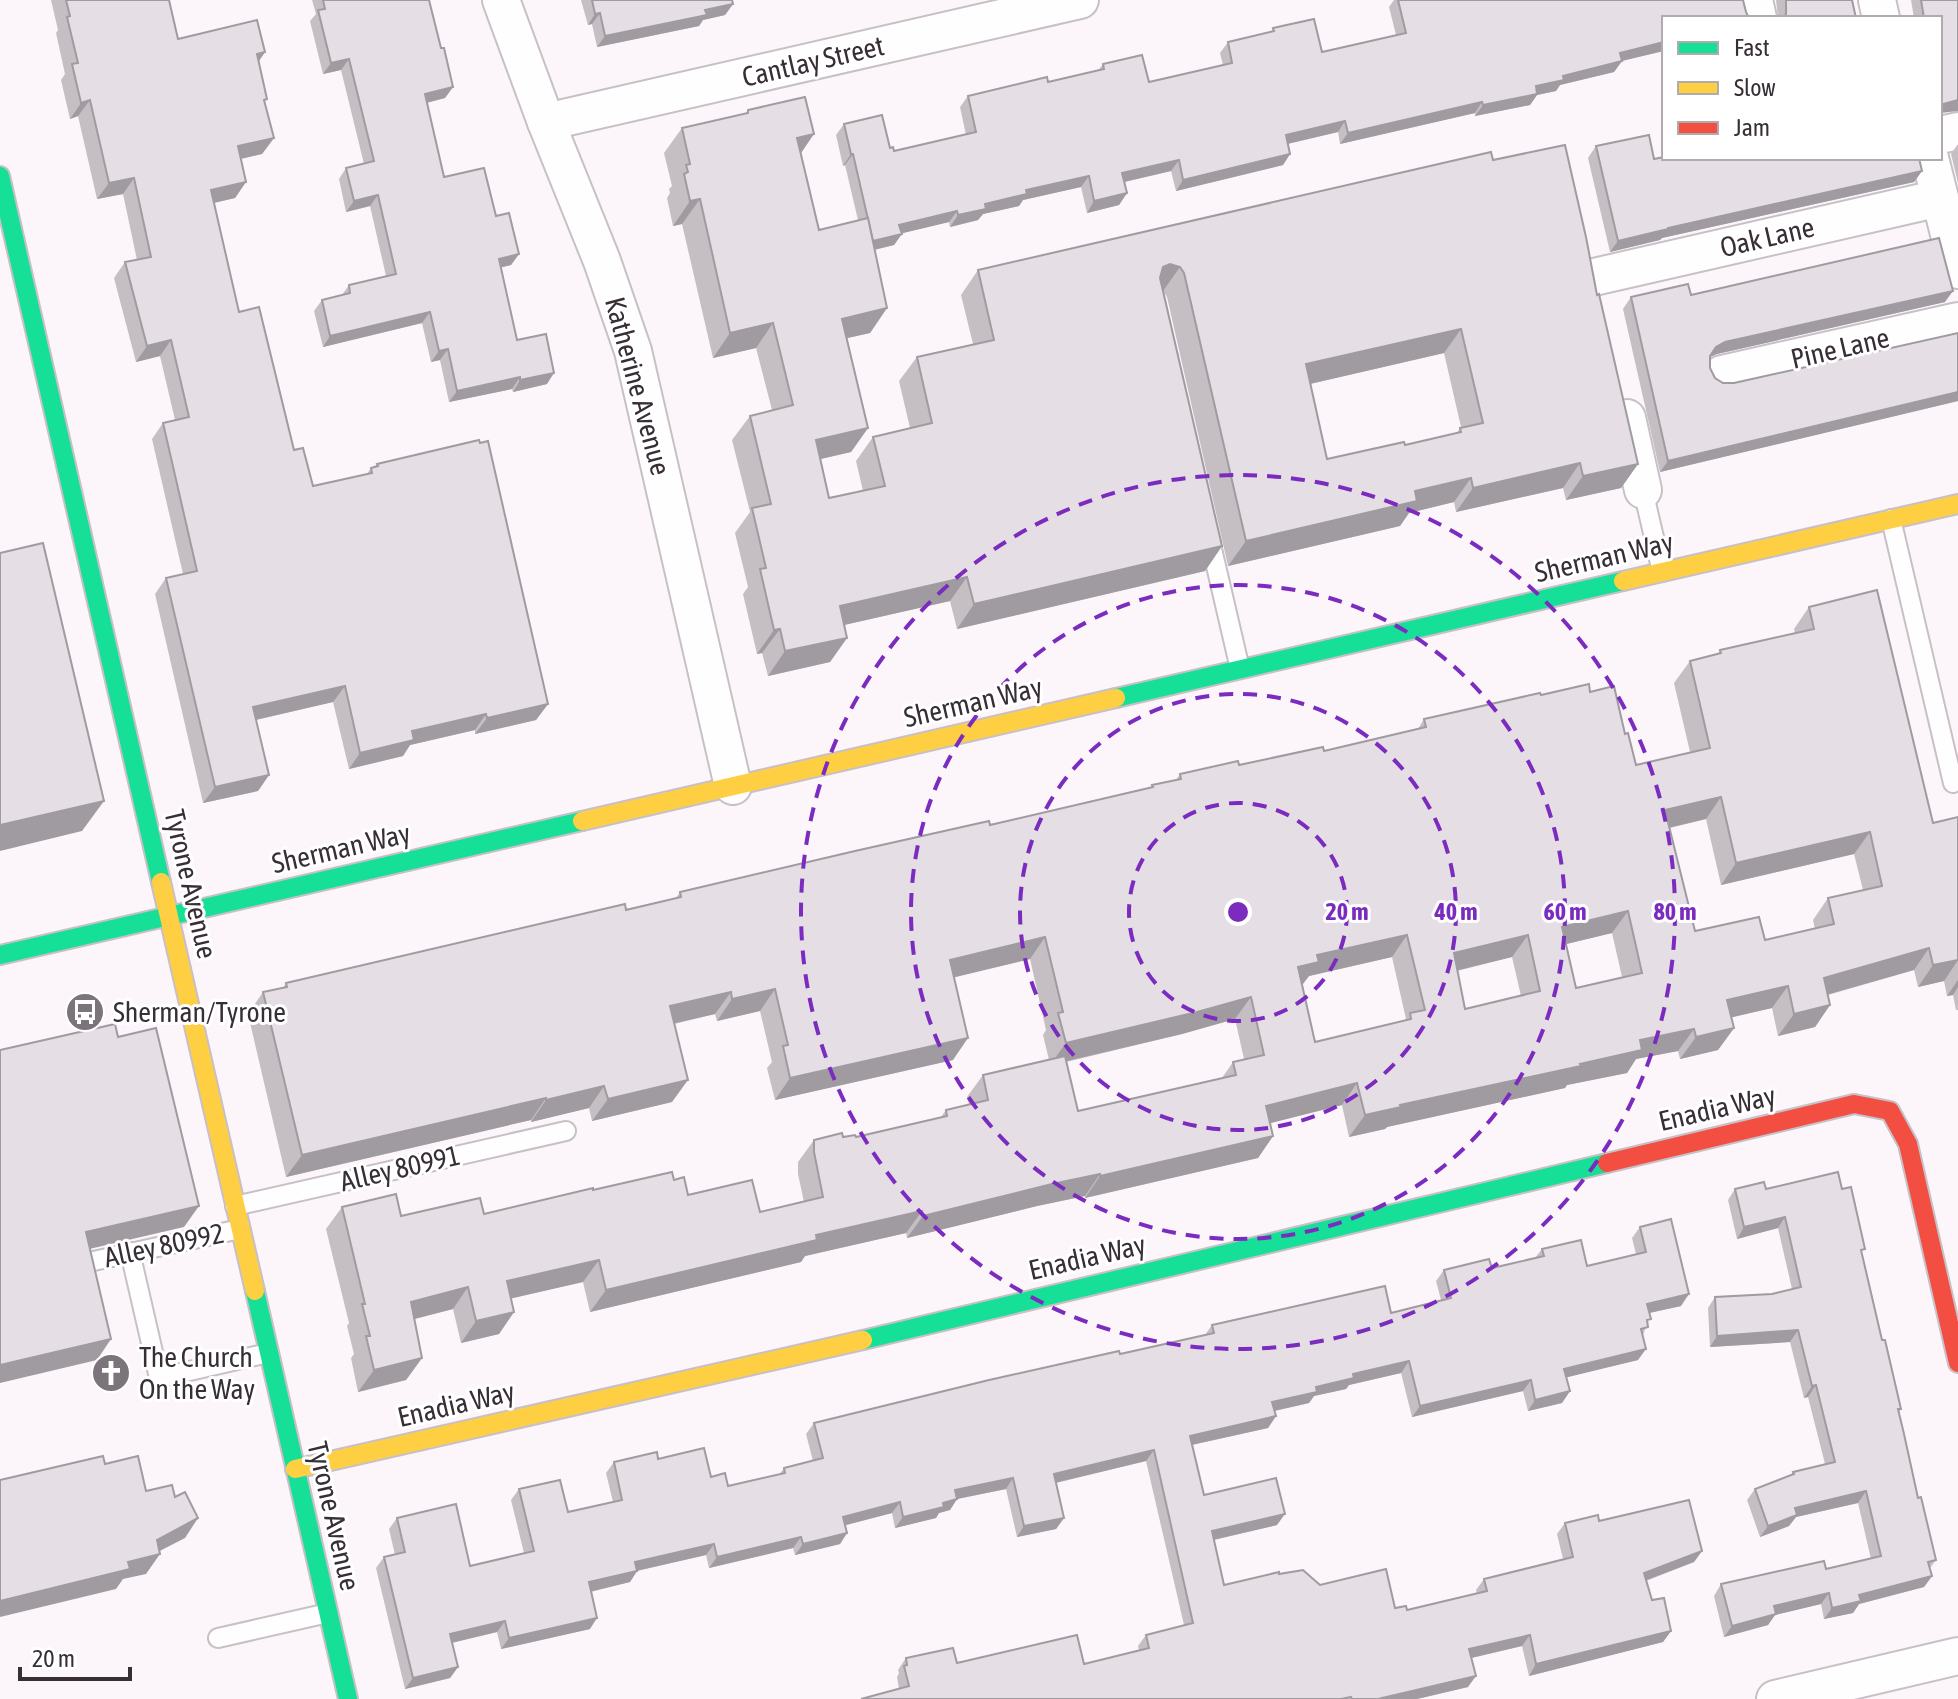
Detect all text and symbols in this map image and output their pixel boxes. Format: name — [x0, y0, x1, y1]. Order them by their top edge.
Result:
legend — [1662, 16, 1942, 160]
street label: Cantlay Street — [739, 29, 887, 93]
text: Fast — [1734, 34, 1770, 61]
text: Slow — [1734, 74, 1776, 101]
text: Jam — [1734, 114, 1770, 141]
street label: Oak Lane — [1717, 211, 1817, 263]
street label: Katherine Avenue — [599, 294, 677, 478]
street label: Pine Lane — [1788, 321, 1892, 375]
street label: Sherman Way — [1532, 526, 1676, 588]
street label: Sherman Way — [901, 671, 1045, 733]
street label: Tyrone Avenue — [158, 806, 224, 962]
street label: Sherman Way — [269, 817, 413, 879]
centre of rings — [1224, 898, 1252, 926]
text: 20 m — [1325, 898, 1369, 925]
text: 40 m — [1433, 898, 1478, 925]
text: 60 m — [1543, 898, 1587, 925]
text: 80 m — [1653, 898, 1697, 925]
bus stop icon: Sherman/Tyrone — [64, 991, 106, 1033]
place label: Sherman/Tyrone — [113, 996, 286, 1028]
street label: Enadia Way — [1655, 1079, 1779, 1137]
street label: Alley 80991 — [337, 1139, 463, 1197]
street label: Alley 80992 — [101, 1217, 227, 1273]
street label: Enadia Way — [1025, 1228, 1149, 1286]
place label: The Church On the Way — [139, 1341, 255, 1405]
church icon: The Church On the Way — [90, 1352, 132, 1394]
street label: Enadia Way — [394, 1375, 518, 1433]
street label: Tyrone Avenue — [301, 1438, 367, 1594]
scale bar — [20, 1631, 130, 1681]
text: 20 m — [32, 1645, 75, 1672]

